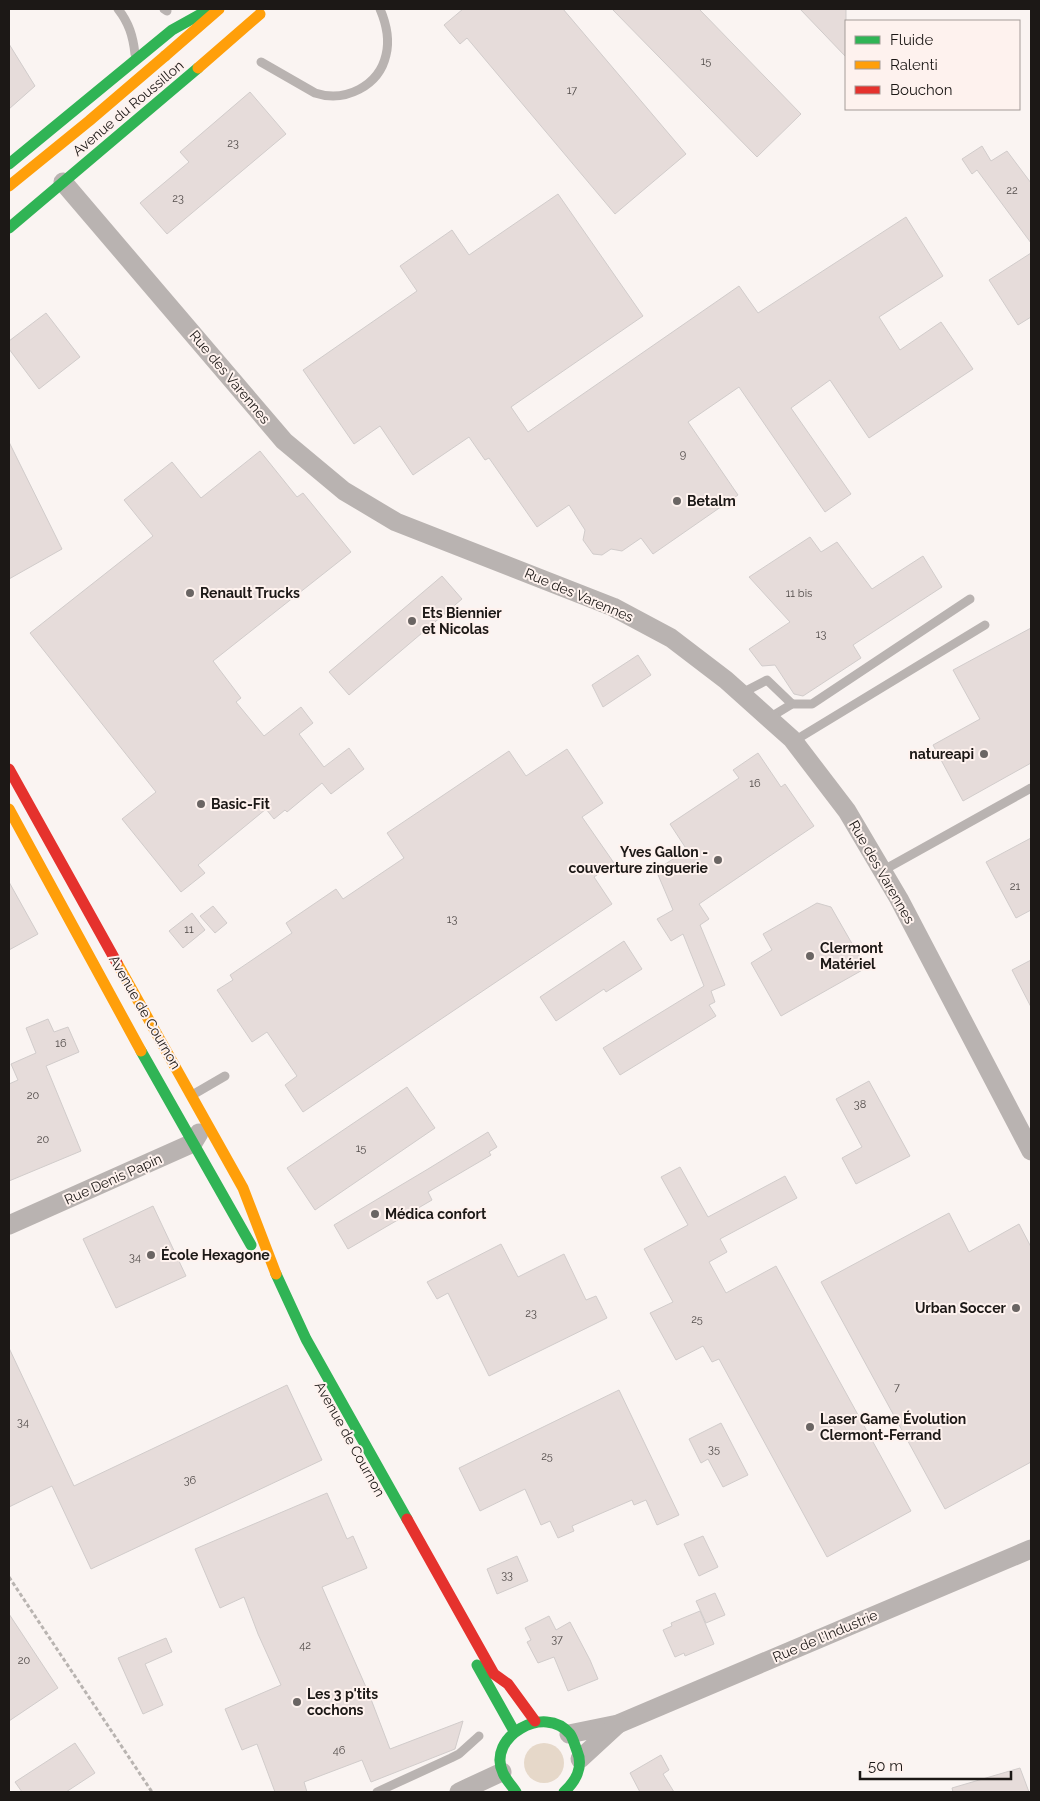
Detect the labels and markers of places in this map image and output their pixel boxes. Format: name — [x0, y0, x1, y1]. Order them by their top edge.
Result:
place label: Betalm — [687, 493, 736, 509]
marker: Betalm — [671, 495, 683, 507]
place label: Renault Trucks — [200, 585, 300, 601]
marker: Renault Trucks — [184, 587, 196, 599]
place label: Ets Biennier et Nicolas — [422, 605, 502, 637]
marker: Ets Biennier et Nicolas — [406, 615, 418, 627]
place label: natureapi — [909, 746, 974, 762]
marker: natureapi — [978, 748, 990, 760]
place label: Basic-Fit — [211, 796, 270, 812]
marker: Basic-Fit — [195, 798, 207, 810]
place label: Yves Gallon - couverture zinguerie — [568, 844, 709, 876]
marker: Yves Gallon - couverture zinguerie — [712, 854, 724, 866]
place label: Clermont Matériel — [820, 940, 884, 972]
marker: Clermont Matériel — [804, 950, 816, 962]
place label: Médica confort — [385, 1206, 487, 1222]
marker: Médica confort — [369, 1208, 381, 1220]
place label: École Hexagone — [161, 1246, 270, 1263]
marker: École Hexagone — [145, 1249, 157, 1261]
place label: Urban Soccer — [915, 1300, 1007, 1316]
marker: Urban Soccer — [1010, 1302, 1022, 1314]
place label: Laser Game Évolution Clermont-Ferrand — [820, 1410, 966, 1443]
marker: Laser Game Évolution Clermont-Ferrand — [804, 1421, 816, 1433]
place label: Les 3 p'tits cochons — [307, 1686, 378, 1718]
marker: Les 3 p'tits cochons — [291, 1696, 303, 1708]

